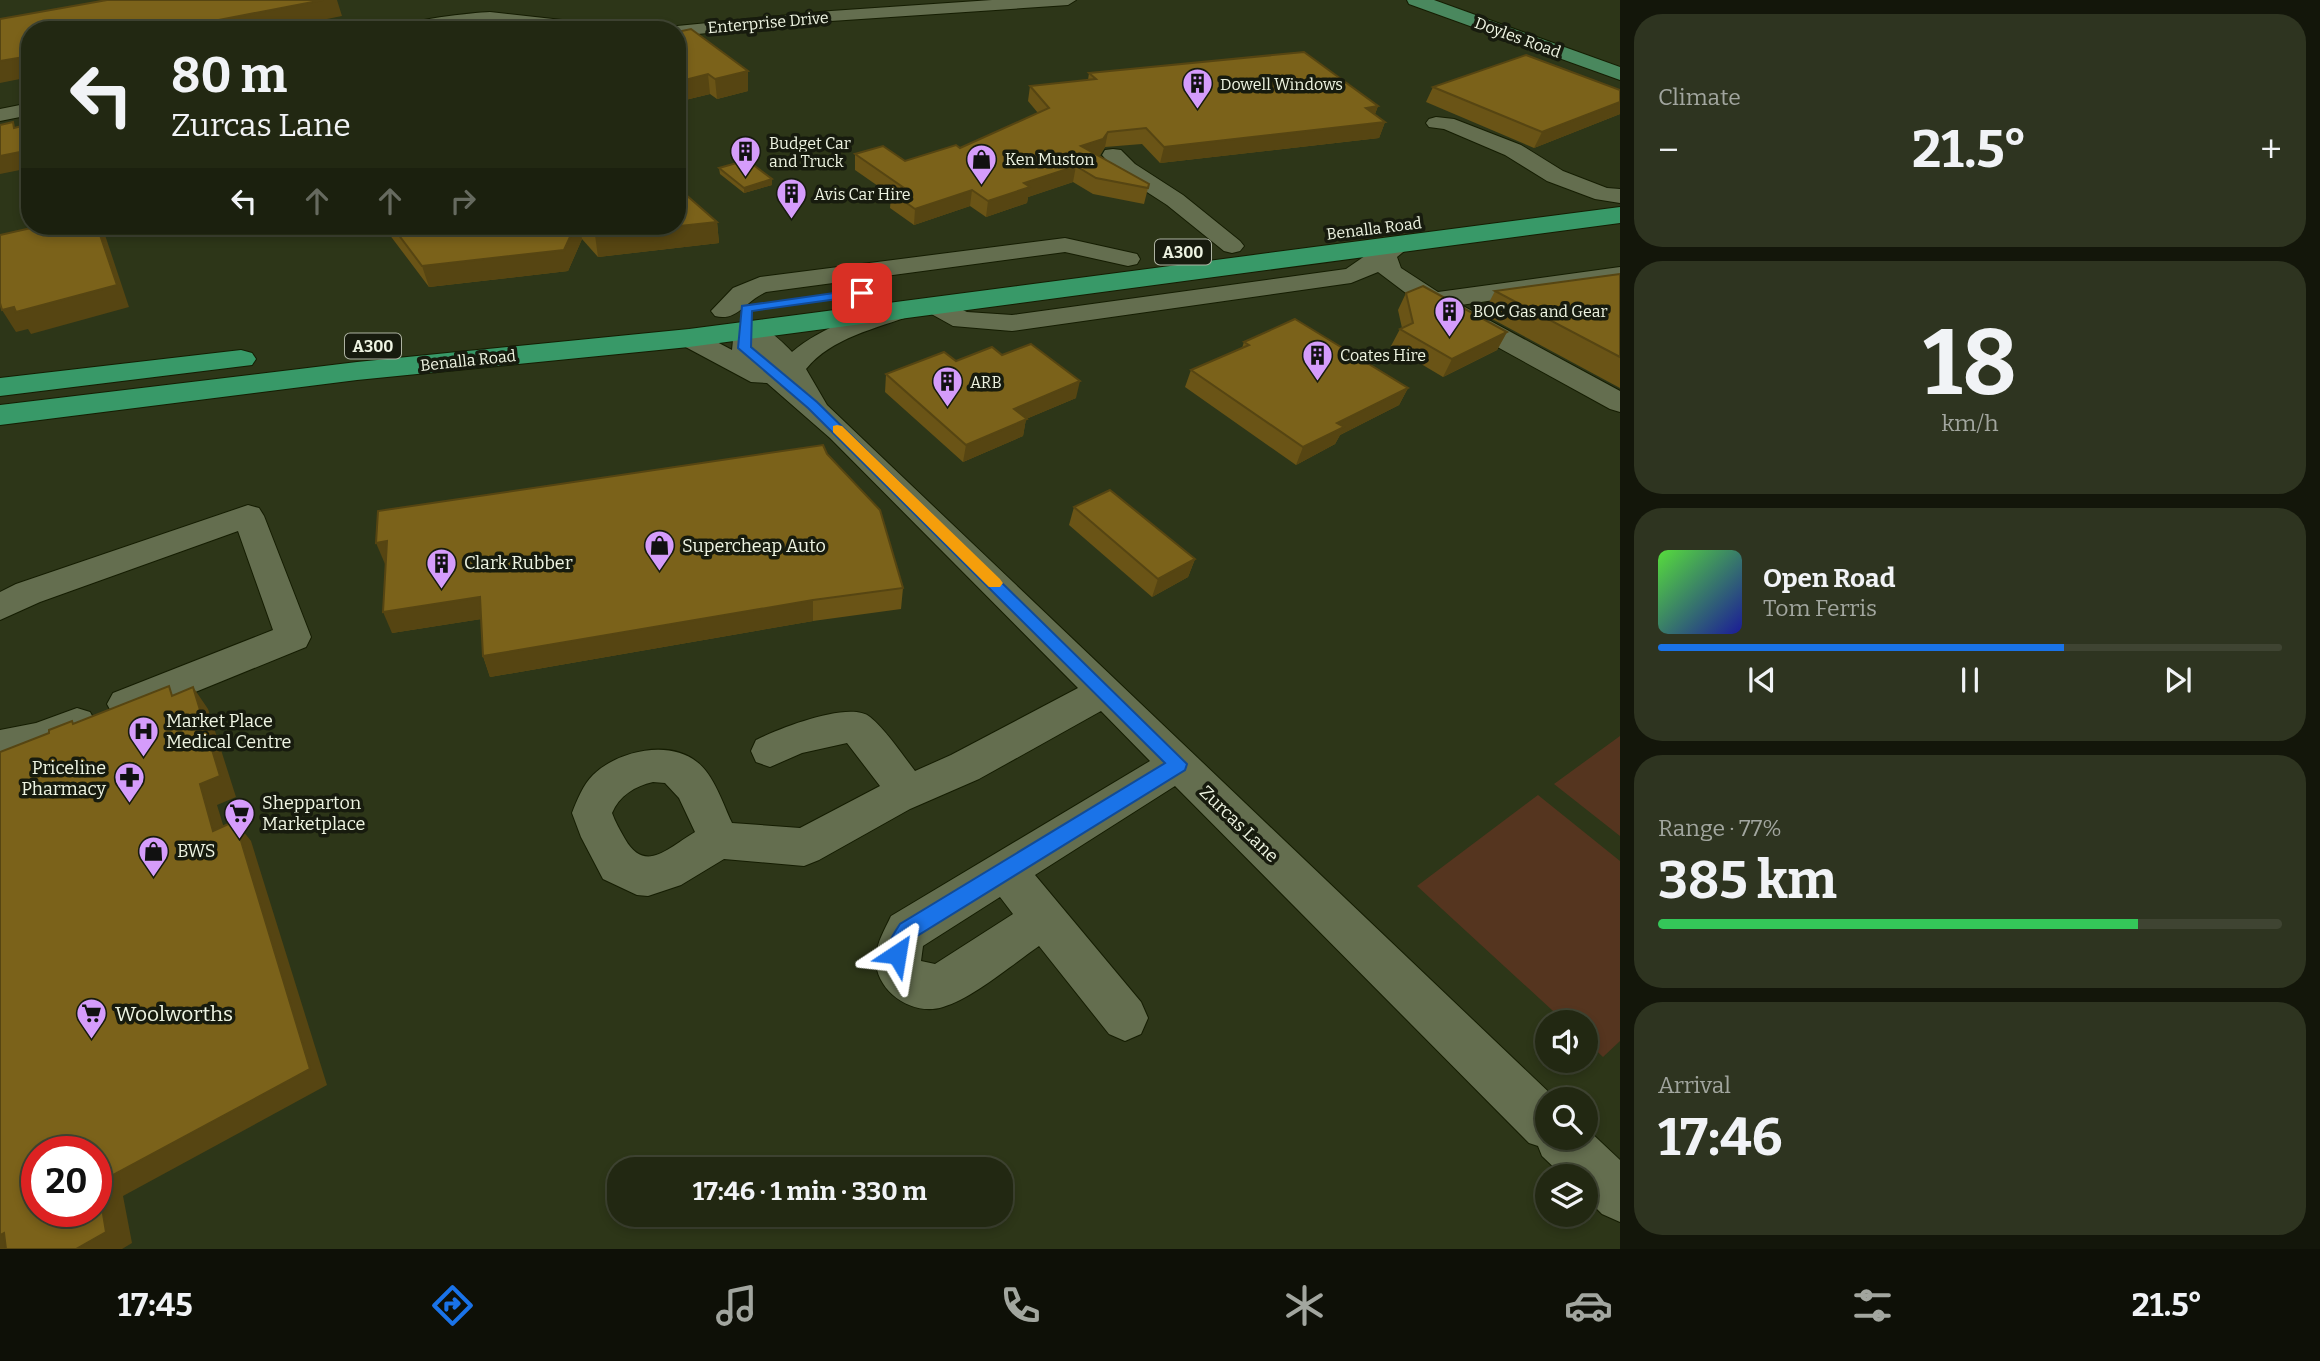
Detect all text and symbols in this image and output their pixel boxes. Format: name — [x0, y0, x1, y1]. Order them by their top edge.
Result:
street label: Enterprise Drive — [707, 8, 829, 37]
street label: Doyles Road — [1472, 13, 1564, 62]
text: 80 m — [171, 46, 287, 105]
icon: left — [56, 49, 147, 140]
building icon: Dowell Windows — [1180, 67, 1214, 111]
place label: Dowell Windows — [1220, 75, 1343, 94]
text: Climate — [1658, 83, 1741, 111]
text: Zurcas Lane — [171, 106, 351, 144]
text: 21.5° — [1912, 118, 2027, 181]
text: − — [1658, 127, 1679, 173]
text: + — [2260, 127, 2282, 173]
place label: Budget Car and Truck — [769, 134, 851, 171]
building icon: Budget Car and Truck — [729, 135, 763, 179]
shop icon: Ken Muston — [965, 142, 999, 186]
place label: Ken Muston — [1005, 150, 1094, 169]
building icon: Avis Car Hire — [774, 177, 808, 221]
icon: left — [225, 182, 263, 220]
icon: ahead — [298, 182, 336, 220]
icon: ahead — [371, 182, 409, 220]
icon: right — [444, 182, 482, 220]
place label: Avis Car Hire — [814, 185, 910, 204]
street label: Benalla Road — [1325, 213, 1424, 244]
road number: A300 — [1155, 240, 1211, 264]
pin — [832, 263, 892, 323]
icon: arrive — [843, 274, 881, 312]
building icon: BOC Gas and Gear — [1433, 294, 1467, 338]
place label: BOC Gas and Gear — [1473, 302, 1608, 321]
text: 18 — [1923, 309, 2017, 418]
road number: A300 — [345, 334, 401, 358]
building icon: Coates Hire — [1300, 338, 1334, 382]
street label: Benalla Road — [419, 346, 517, 375]
place label: Coates Hire — [1340, 346, 1426, 365]
building icon: ARB — [930, 365, 964, 409]
place label: ARB — [970, 373, 1002, 392]
text: km/h — [1942, 409, 1998, 437]
shop icon: Supercheap Auto — [642, 529, 676, 573]
place label: Supercheap Auto — [682, 535, 826, 557]
building icon: Clark Rubber — [424, 546, 458, 590]
place label: Clark Rubber — [464, 552, 573, 574]
text: Open Road — [1763, 563, 1895, 594]
text: Tom Ferris — [1763, 594, 1877, 622]
icon: previous — [1743, 661, 1781, 699]
icon: pause — [1951, 661, 1989, 699]
icon: next — [2159, 661, 2197, 699]
place label: Market Place Medical Centre — [166, 710, 291, 753]
hospital icon: Market Place Medical Centre — [126, 714, 160, 758]
place label: Priceline Pharmacy — [21, 757, 106, 800]
pharmacy icon: Priceline Pharmacy — [112, 761, 146, 805]
street label: Zurcas Lane — [1195, 781, 1283, 867]
place label: Shepparton Marketplace — [262, 792, 365, 835]
supermarket icon: Shepparton Marketplace — [222, 796, 256, 840]
text: Range · 77% — [1658, 814, 1782, 842]
shop icon: BWS — [137, 834, 171, 878]
place label: BWS — [177, 840, 216, 862]
text: 385 km — [1658, 849, 1837, 912]
position arrow — [860, 917, 934, 991]
supermarket icon: Woolworths — [75, 997, 109, 1041]
place label: Woolworths — [115, 1001, 233, 1027]
map controls — [1535, 1010, 1598, 1227]
button: sound — [1535, 1010, 1598, 1073]
text: Arrival — [1658, 1071, 1731, 1099]
button: search — [1535, 1087, 1598, 1150]
text: 17:46 — [1658, 1106, 1782, 1169]
speed limit sign: 20 — [21, 1136, 112, 1227]
button: layers — [1535, 1164, 1598, 1227]
text: 17:46 · 1 min · 330 m — [693, 1176, 927, 1207]
icon: directions — [428, 1281, 477, 1330]
icon: music — [712, 1281, 761, 1330]
icon: phone — [996, 1281, 1045, 1330]
icon: climate — [1280, 1281, 1329, 1330]
icon: car — [1564, 1281, 1613, 1330]
icon: filters — [1848, 1281, 1897, 1330]
text: 17:45 — [118, 1286, 193, 1324]
text: 21.5° — [2132, 1286, 2202, 1324]

